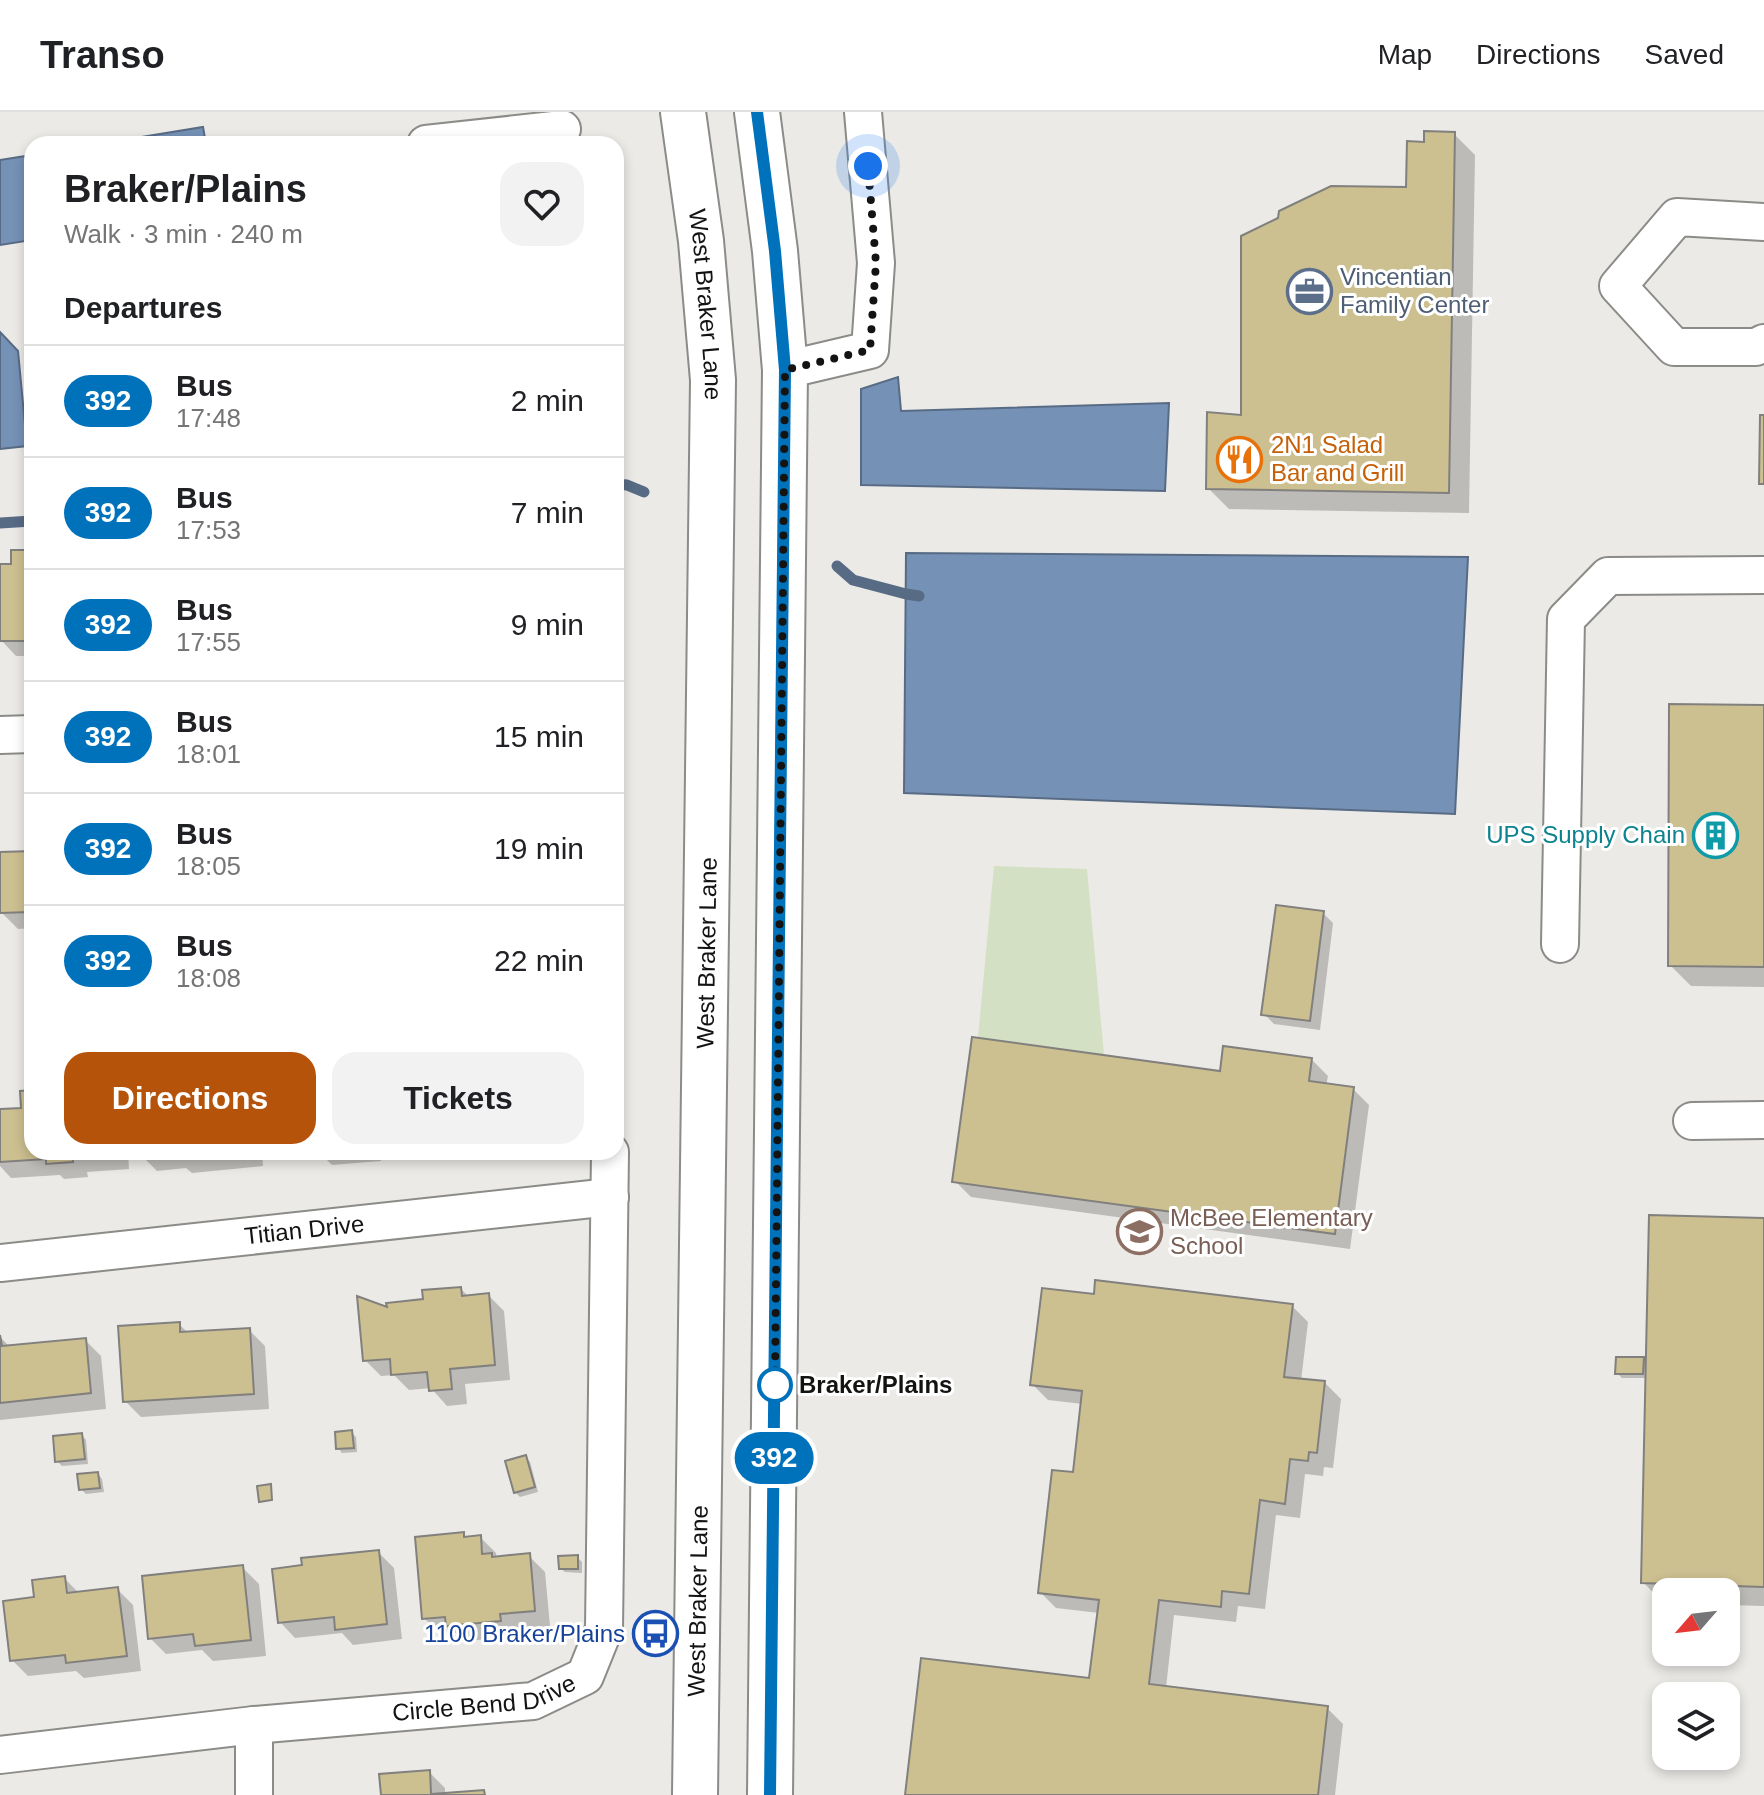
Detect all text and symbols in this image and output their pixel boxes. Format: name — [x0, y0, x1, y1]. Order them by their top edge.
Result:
text: Transo — [40, 34, 165, 76]
text: Map — [1378, 39, 1432, 70]
text: Directions — [1476, 39, 1601, 70]
text: Saved — [1645, 39, 1724, 70]
your location — [848, 146, 888, 186]
button: heart — [500, 162, 584, 246]
text: Braker/Plains — [64, 168, 307, 210]
street label: West Braker Lane — [684, 207, 727, 400]
text: Walk · 3 min · 240 m — [64, 219, 303, 249]
place label: Vincentian Family Center — [1340, 263, 1489, 318]
office icon: Vincentian Family Center — [1285, 267, 1333, 315]
text: Departures — [64, 291, 222, 324]
text: Bus — [176, 369, 233, 402]
text: 2 min — [511, 384, 584, 417]
text: 392 — [85, 385, 131, 416]
text: 17:48 — [176, 403, 241, 433]
place label: 2N1 Salad Bar and Grill — [1271, 431, 1404, 486]
restaurant icon: 2N1 Salad Bar and Grill — [1216, 435, 1264, 483]
text: Bus — [176, 481, 233, 514]
text: 7 min — [511, 496, 584, 529]
text: 392 — [85, 497, 131, 528]
text: 17:53 — [176, 515, 241, 545]
text: Bus — [176, 593, 233, 626]
text: 9 min — [511, 608, 584, 641]
text: 392 — [85, 609, 131, 640]
text: 17:55 — [176, 627, 241, 657]
text: Bus — [176, 705, 233, 738]
text: 15 min — [494, 720, 584, 753]
text: 392 — [85, 721, 131, 752]
text: 18:01 — [176, 739, 241, 769]
building icon: UPS Supply Chain — [1692, 811, 1740, 859]
text: Bus — [176, 817, 233, 850]
place label: UPS Supply Chain — [1486, 821, 1685, 848]
text: 19 min — [494, 832, 584, 865]
text: 392 — [85, 833, 131, 864]
text: 18:05 — [176, 851, 241, 881]
street label: West Braker Lane — [691, 857, 722, 1049]
text: Bus — [176, 929, 233, 962]
text: 22 min — [494, 944, 584, 977]
text: 392 — [85, 945, 131, 976]
text: 18:08 — [176, 963, 241, 993]
button: Directions — [64, 1052, 316, 1144]
button: Tickets — [332, 1052, 584, 1144]
place label: McBee Elementary School — [1170, 1204, 1373, 1259]
school or university icon: McBee Elementary School — [1115, 1208, 1163, 1256]
street label: Titian Drive — [243, 1210, 366, 1249]
marker: Braker/Plains — [758, 1368, 792, 1402]
place label: Braker/Plains — [799, 1371, 952, 1398]
line badge: 392 — [728, 1432, 820, 1484]
text: 392 — [751, 1442, 797, 1473]
street label: West Braker Lane — [682, 1505, 713, 1697]
north arrow — [1652, 1578, 1740, 1666]
map controls — [1652, 1578, 1740, 1770]
bus stop icon: 1100 Braker/Plains — [632, 1610, 680, 1658]
place label: 1100 Braker/Plains — [424, 1620, 625, 1647]
street label: Circle Bend Drive — [391, 1669, 580, 1726]
button: layers — [1652, 1682, 1740, 1770]

